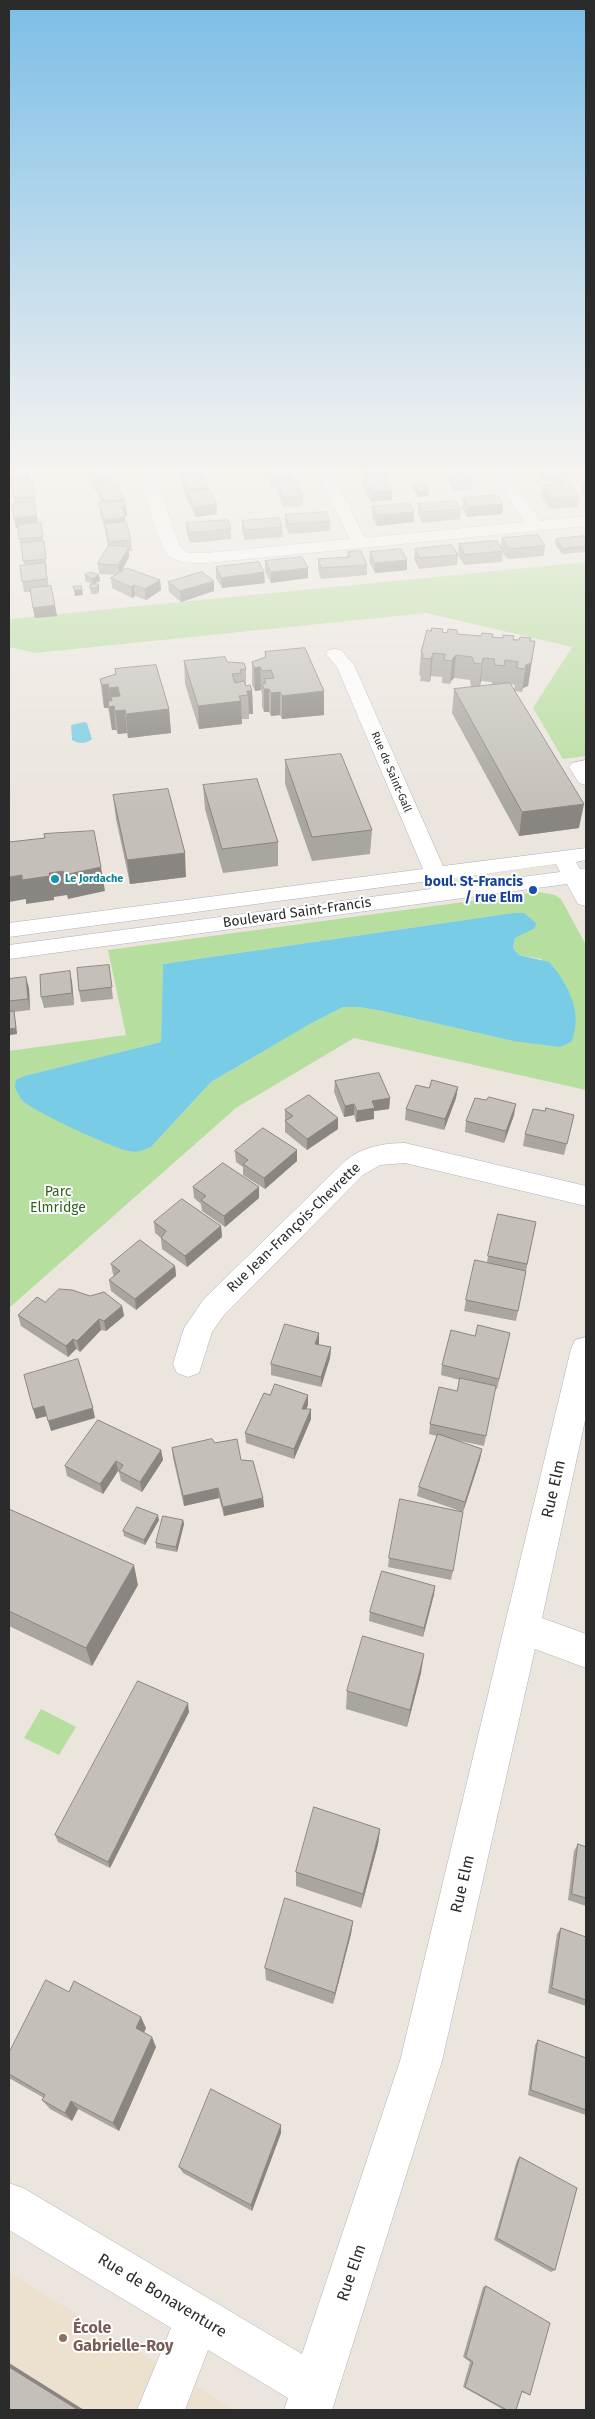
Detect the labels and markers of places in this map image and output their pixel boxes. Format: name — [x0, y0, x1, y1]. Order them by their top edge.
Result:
place label: Le Jordache — [65, 872, 123, 886]
marker: Le Jordache — [49, 873, 61, 885]
place label: boul. St-Francis / rue Elm — [424, 874, 523, 906]
marker: boul. St-Francis / rue Elm — [527, 884, 539, 896]
place label: École Gabrielle-Roy — [73, 2319, 173, 2357]
marker: École Gabrielle-Roy — [57, 2332, 69, 2344]

